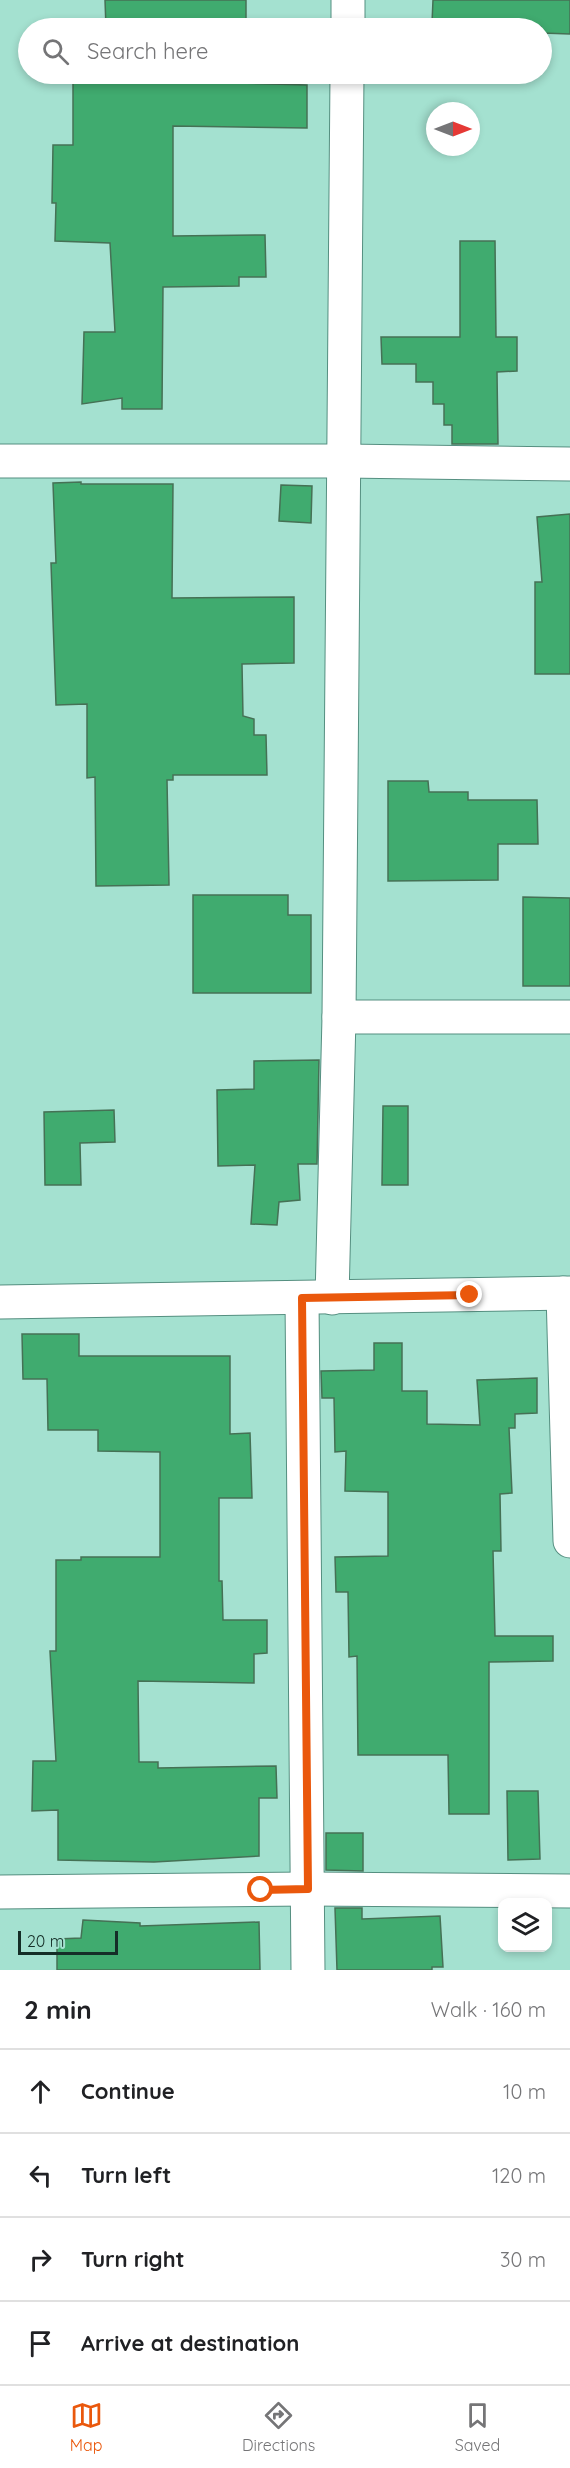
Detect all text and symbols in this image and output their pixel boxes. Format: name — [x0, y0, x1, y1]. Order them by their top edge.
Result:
search box — [18, 18, 552, 84]
icon: search — [39, 35, 72, 68]
text: Search here — [87, 37, 208, 65]
north arrow — [426, 102, 480, 156]
route end — [456, 1281, 482, 1307]
route start — [247, 1876, 273, 1902]
map controls — [498, 1898, 552, 1952]
button: layers — [498, 1898, 552, 1952]
scale bar — [18, 1928, 118, 1956]
text: 20 m — [27, 1931, 64, 1951]
text: 2 min — [24, 1993, 92, 2026]
text: Walk · 160 m — [431, 1997, 546, 2022]
icon: ahead — [24, 2075, 57, 2108]
text: Continue — [81, 2077, 175, 2105]
text: 10 m — [503, 2079, 546, 2104]
icon: left — [24, 2159, 57, 2192]
text: Turn left — [81, 2161, 171, 2189]
text: 120 m — [492, 2163, 546, 2188]
icon: right — [24, 2243, 57, 2276]
text: Turn right — [81, 2245, 185, 2273]
text: 30 m — [500, 2247, 546, 2272]
icon: arrive — [24, 2327, 57, 2360]
text: Arrive at destination — [81, 2329, 299, 2357]
tab: Map — [70, 2399, 103, 2455]
tab: Directions — [242, 2399, 315, 2455]
tab: Saved — [455, 2399, 500, 2455]

